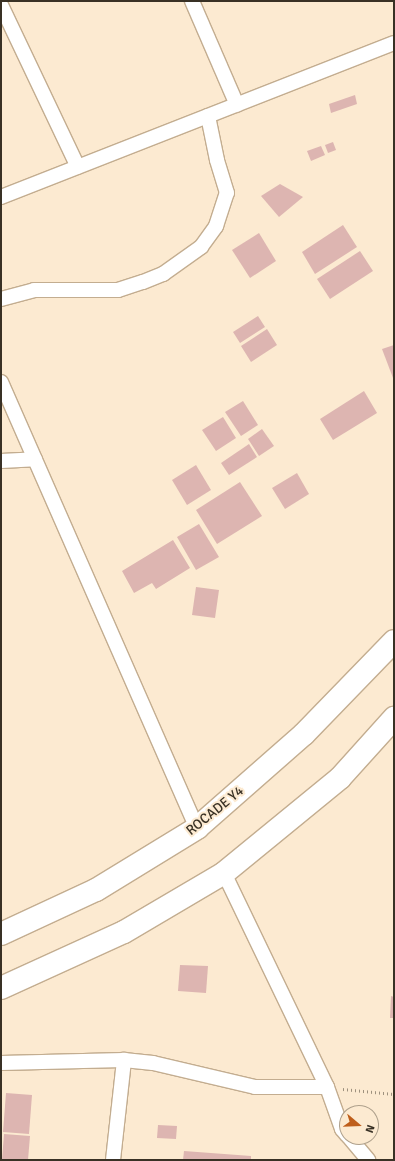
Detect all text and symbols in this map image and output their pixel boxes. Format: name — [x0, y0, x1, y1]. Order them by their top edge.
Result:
street label: ROCADE Y4 — [183, 783, 247, 839]
north arrow — [339, 1105, 379, 1145]
text: N — [362, 1123, 377, 1134]

